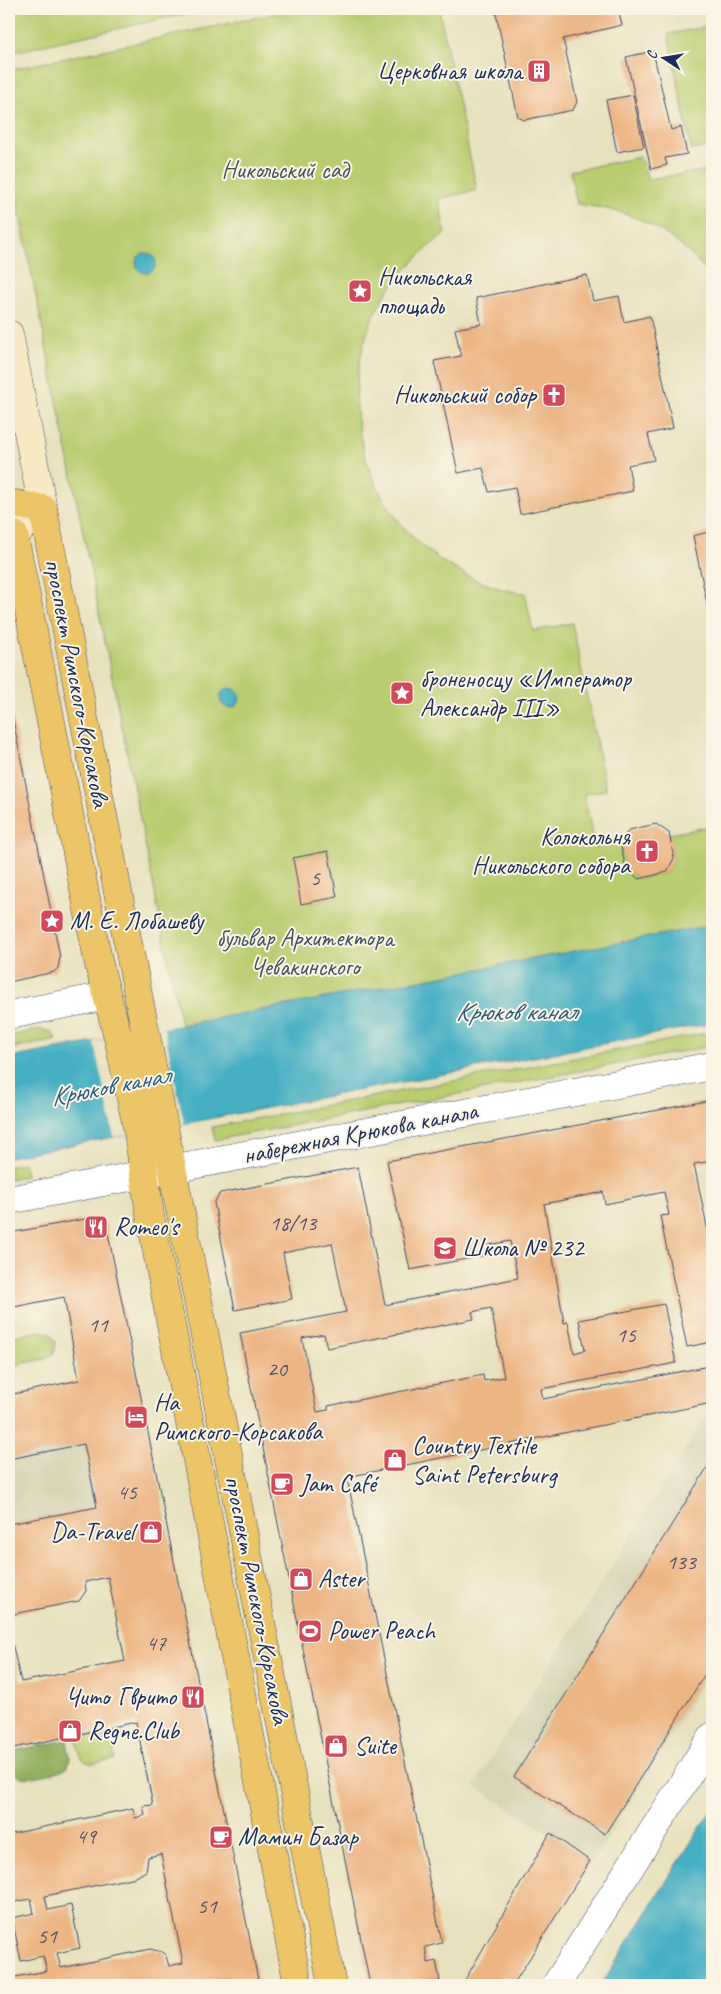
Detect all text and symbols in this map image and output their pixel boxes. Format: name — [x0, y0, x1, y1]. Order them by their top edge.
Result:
north arrow — [638, 32, 688, 82]
text: С — [643, 48, 661, 61]
place label: Церковная школа — [377, 55, 525, 87]
building icon: Церковная школа — [526, 58, 552, 84]
park label: Никольский сад — [221, 154, 351, 186]
place label: Никольская площадь — [378, 261, 472, 322]
place icon: Никольская площадь — [347, 278, 373, 304]
place label: Никольский собор — [394, 379, 538, 411]
church icon: Никольский собор — [541, 382, 567, 408]
street label: проспект Римского-Корсакова — [37, 556, 117, 812]
place label: броненосцу «Император Александр III» — [420, 663, 632, 724]
place icon: броненосцу «Император Александр III» — [389, 680, 415, 706]
place label: Колокольня Никольского собора — [472, 821, 632, 882]
church icon: Колокольня Никольского собора — [634, 838, 660, 864]
house number: 5 — [310, 864, 321, 892]
place label: М. Е. Лобашеву — [70, 905, 206, 937]
place icon: М. Е. Лобашеву — [39, 908, 65, 934]
park label: бульвар Архитектора Чевакинского — [217, 922, 396, 983]
water label: Крюков канал — [456, 995, 581, 1028]
water label: Крюков канал — [48, 1057, 177, 1114]
street label: набережная Крюкова канала — [240, 1094, 482, 1171]
house number: 18/13 — [270, 1209, 319, 1237]
place label: Romeo's — [114, 1211, 181, 1243]
restaurant icon: Romeo's — [83, 1214, 109, 1240]
place label: Школа № 232 — [462, 1232, 585, 1264]
school or university icon: Школа № 232 — [432, 1235, 458, 1261]
house number: 11 — [88, 1311, 109, 1339]
house number: 15 — [616, 1321, 637, 1349]
house number: 20 — [267, 1355, 289, 1383]
place label: На Римского-Корсакова — [154, 1387, 324, 1448]
hotel icon: На Римского-Корсакова — [123, 1404, 149, 1430]
place label: Country Textile Saint Petersburg — [412, 1430, 559, 1491]
shop icon: Country Textile Saint Petersburg — [382, 1447, 408, 1473]
place label: Jam Café — [299, 1468, 380, 1500]
cafe icon: Jam Café — [269, 1471, 295, 1497]
street label: проспект Римского-Корсакова — [217, 1473, 297, 1729]
house number: 45 — [117, 1478, 138, 1506]
place label: Da-Travel — [51, 1516, 139, 1548]
shop icon: Da-Travel — [138, 1519, 164, 1545]
house number: 133 — [666, 1548, 698, 1576]
place label: Aster — [318, 1563, 366, 1595]
shop icon: Aster — [288, 1566, 314, 1592]
place label: Power Peach — [328, 1615, 436, 1647]
sports icon: Power Peach — [297, 1618, 323, 1644]
house number: 47 — [146, 1629, 167, 1657]
place label: Чито Гврито — [65, 1681, 177, 1713]
restaurant icon: Чито Гврито — [180, 1684, 206, 1710]
place label: Regne.Club — [88, 1715, 181, 1747]
shop icon: Regne.Club — [57, 1718, 83, 1744]
place label: Suite — [354, 1730, 398, 1762]
shop icon: Suite — [323, 1733, 349, 1759]
place label: Мамин Базар — [238, 1821, 360, 1853]
house number: 49 — [76, 1822, 98, 1850]
cafe icon: Мамин Базар — [208, 1824, 234, 1850]
house number: 51 — [197, 1892, 218, 1920]
house number: 51 — [37, 1922, 58, 1950]

